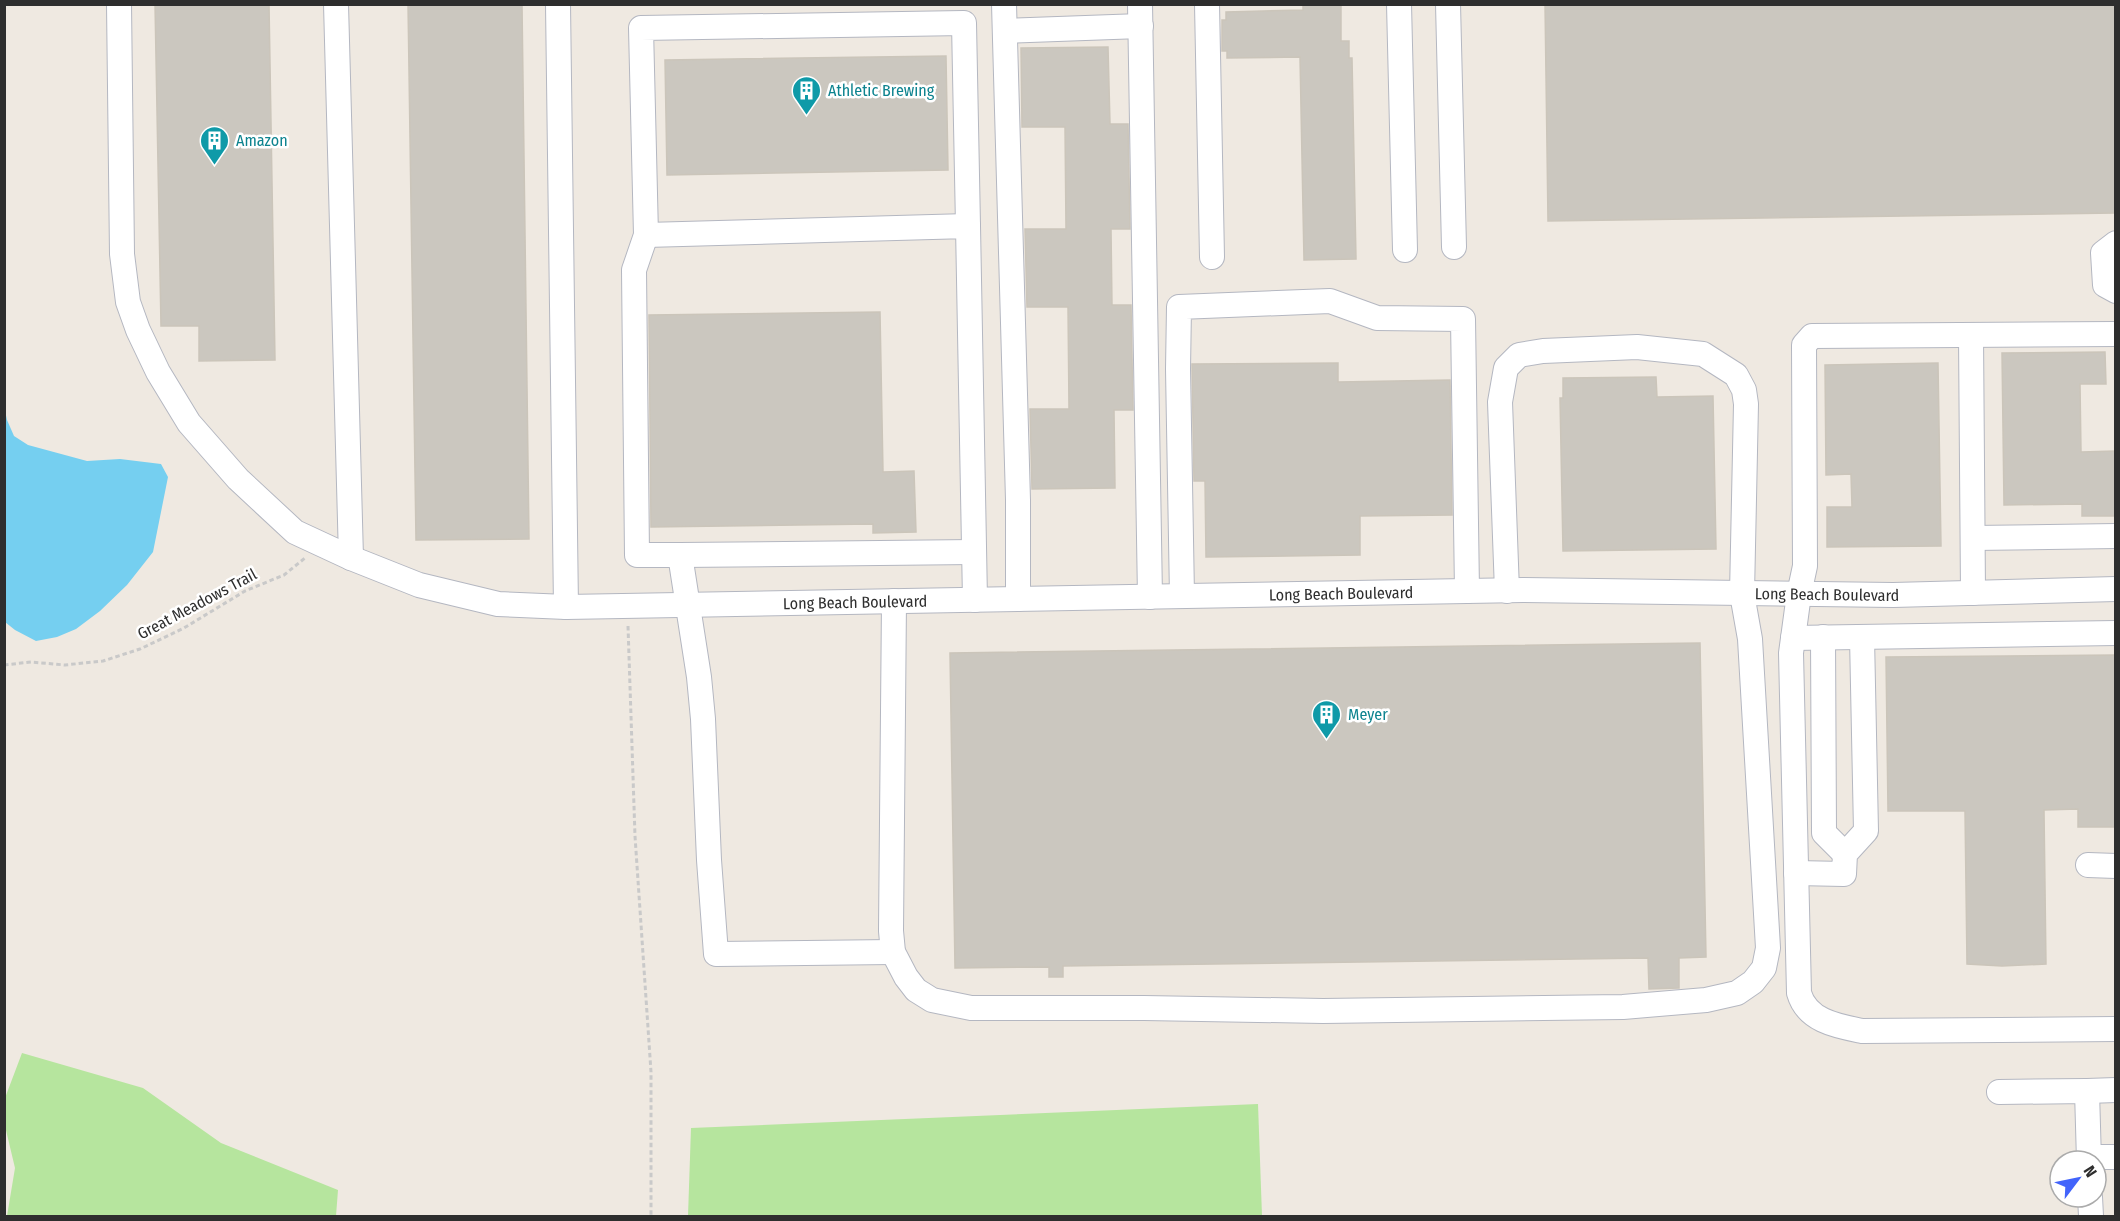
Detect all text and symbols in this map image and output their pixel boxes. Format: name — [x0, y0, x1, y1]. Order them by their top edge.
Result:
building icon: Athletic Brewing — [791, 74, 823, 116]
place label: Athletic Brewing — [828, 81, 935, 100]
building icon: Amazon — [199, 124, 231, 166]
place label: Amazon — [236, 131, 288, 150]
street label: Great Meadows Trail — [134, 565, 260, 643]
street label: Long Beach Boulevard — [1269, 582, 1413, 604]
street label: Long Beach Boulevard — [1755, 584, 1899, 605]
street label: Long Beach Boulevard — [783, 591, 928, 613]
building icon: Meyer — [1311, 698, 1343, 740]
place label: Meyer — [1348, 705, 1388, 724]
north arrow — [2048, 1149, 2108, 1209]
text: N — [2080, 1162, 2101, 1180]

